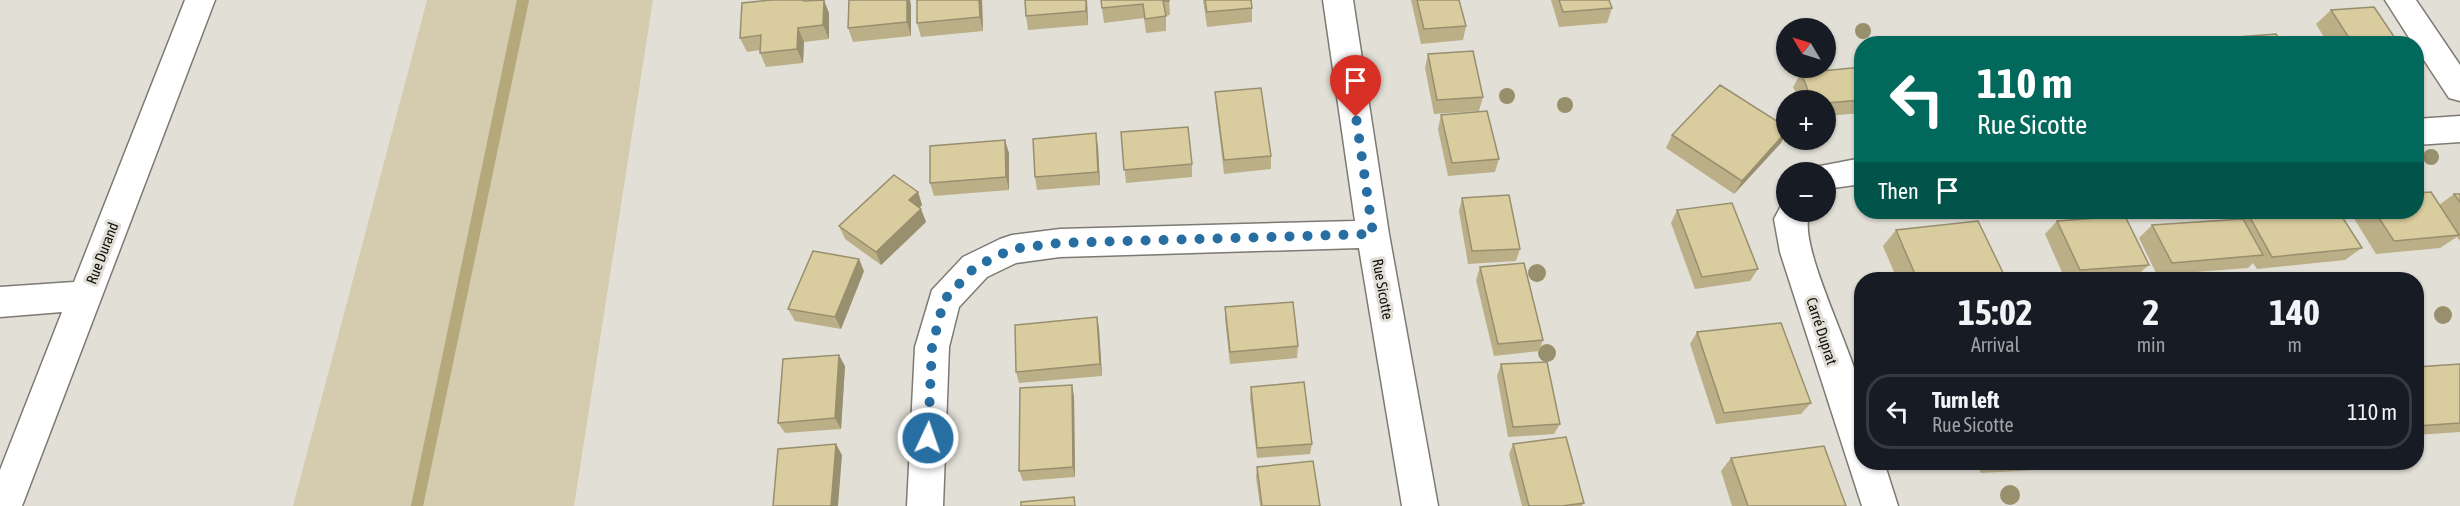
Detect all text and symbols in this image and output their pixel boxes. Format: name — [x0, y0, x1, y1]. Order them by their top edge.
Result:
north arrow — [1776, 18, 1836, 78]
map controls — [1776, 18, 1836, 222]
pin — [1330, 55, 1381, 117]
text: 110 m — [1977, 59, 2072, 107]
icon: left — [1878, 60, 1956, 138]
icon: arrive — [1339, 64, 1372, 97]
button: + — [1776, 90, 1836, 150]
text: Rue Sicotte — [1977, 109, 2087, 140]
button: − — [1776, 162, 1836, 222]
icon: arrive — [1931, 174, 1964, 207]
text: Then — [1878, 178, 1919, 204]
street label: Rue Durand — [82, 220, 122, 286]
street label: Rue Sicotte — [1369, 257, 1397, 321]
text: 15:02 — [1958, 291, 2033, 333]
text: 2 — [2143, 291, 2159, 333]
text: 140 — [2269, 291, 2320, 333]
street label: Carré Duprat — [1803, 295, 1841, 367]
text: Arrival — [1971, 333, 2020, 356]
text: min — [2137, 333, 2165, 356]
text: m — [2287, 333, 2302, 356]
text: Turn left — [1932, 387, 1999, 413]
icon: left — [1881, 395, 1914, 428]
text: 110 m — [2347, 399, 2397, 425]
position arrow — [896, 406, 960, 470]
text: Rue Sicotte — [1932, 413, 2014, 436]

